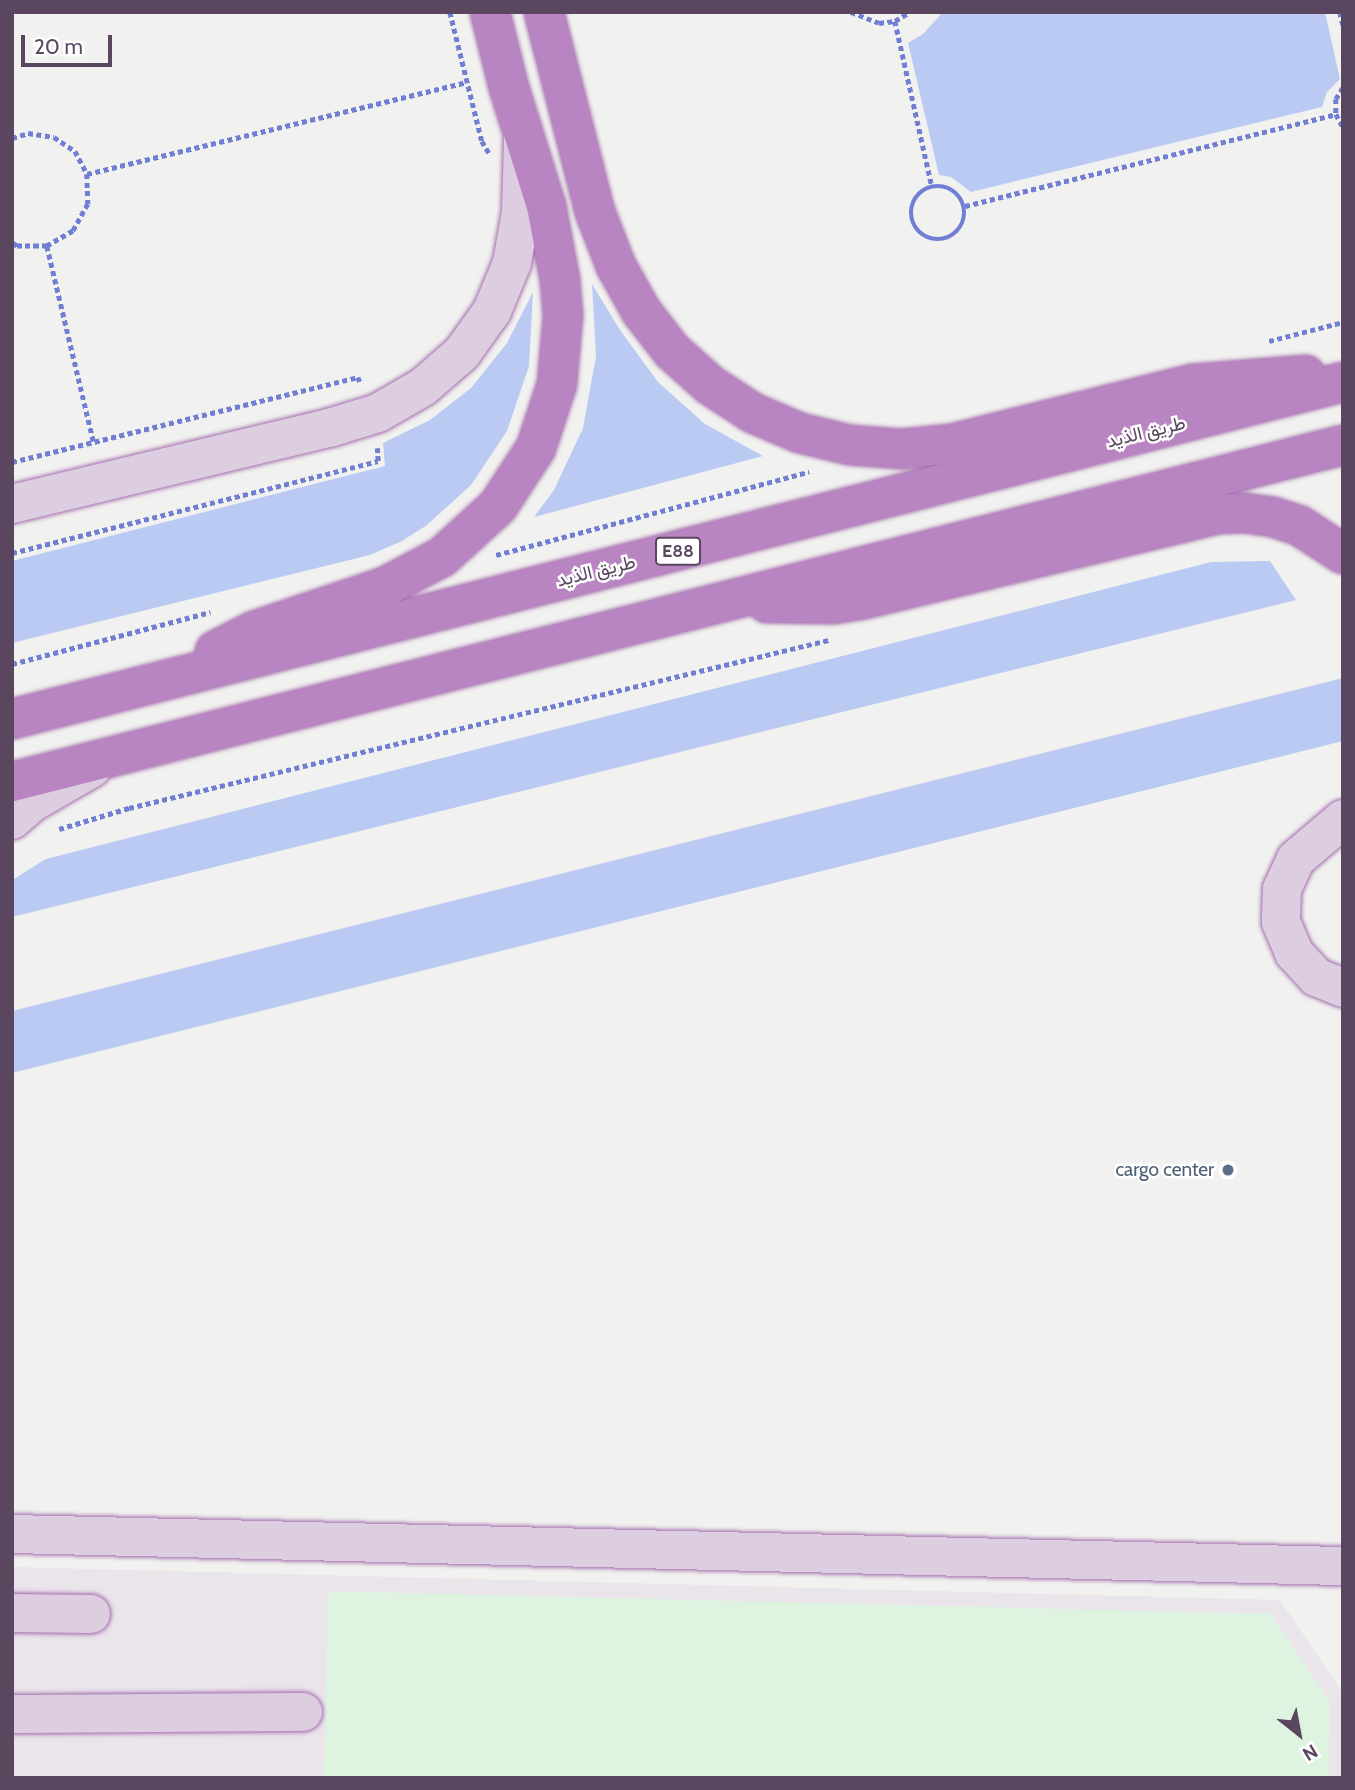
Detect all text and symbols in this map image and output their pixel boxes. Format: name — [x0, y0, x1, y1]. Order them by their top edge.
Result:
scale bar — [24, 21, 116, 65]
text: 20 m — [34, 34, 83, 59]
street label: طريق الذيد — [1104, 411, 1188, 453]
road number: E88 — [654, 536, 702, 566]
street label: طريق الذيد — [554, 550, 638, 592]
place label: cargo center — [1115, 1159, 1214, 1181]
marker: cargo center — [1220, 1162, 1236, 1178]
north arrow — [1264, 1699, 1334, 1769]
text: N — [1298, 1739, 1322, 1766]

